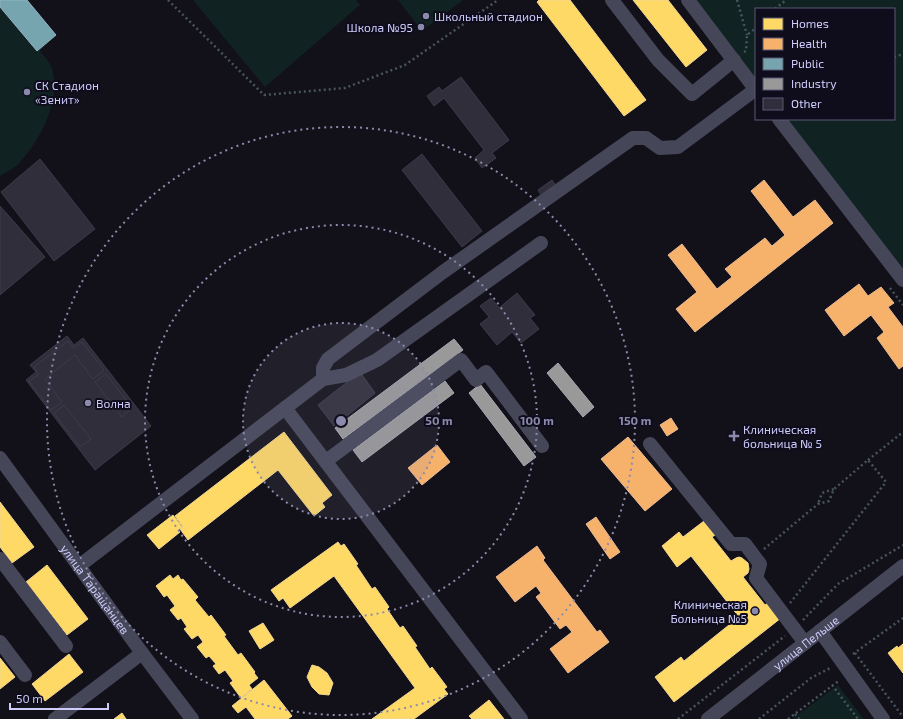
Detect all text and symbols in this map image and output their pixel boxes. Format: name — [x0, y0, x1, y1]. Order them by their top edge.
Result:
legend — [755, 8, 895, 120]
place label: Школьный стадион — [434, 9, 543, 23]
marker: Школьный стадион — [421, 11, 431, 21]
text: Homes — [791, 16, 829, 30]
place label: Школа №95 — [347, 20, 413, 34]
marker: Школа №95 — [416, 22, 426, 32]
text: Health — [791, 36, 827, 50]
text: Public — [791, 56, 824, 70]
text: Industry — [791, 76, 837, 90]
place label: СК Стадион «Зенит» — [35, 78, 99, 106]
marker: СК Стадион «Зенит» — [22, 87, 32, 97]
text: Other — [791, 96, 822, 110]
place label: Волна — [96, 396, 131, 410]
marker: Волна — [83, 398, 93, 408]
text: 50 m — [425, 413, 453, 427]
text: 100 m — [520, 413, 554, 427]
text: 150 m — [619, 413, 651, 427]
centre of rings — [334, 414, 348, 428]
place label: Клиническая больница № 5 — [743, 422, 822, 450]
marker: Клиническая больница № 5 — [728, 430, 740, 442]
street label: улица Таращанцев — [57, 541, 133, 636]
place label: Клиническая Больница №5 — [670, 597, 747, 625]
marker: Клиническая Больница №5 — [750, 606, 760, 616]
street label: улица Пельше — [770, 612, 841, 673]
scale bar — [10, 685, 108, 711]
text: 50 m — [16, 691, 43, 705]

